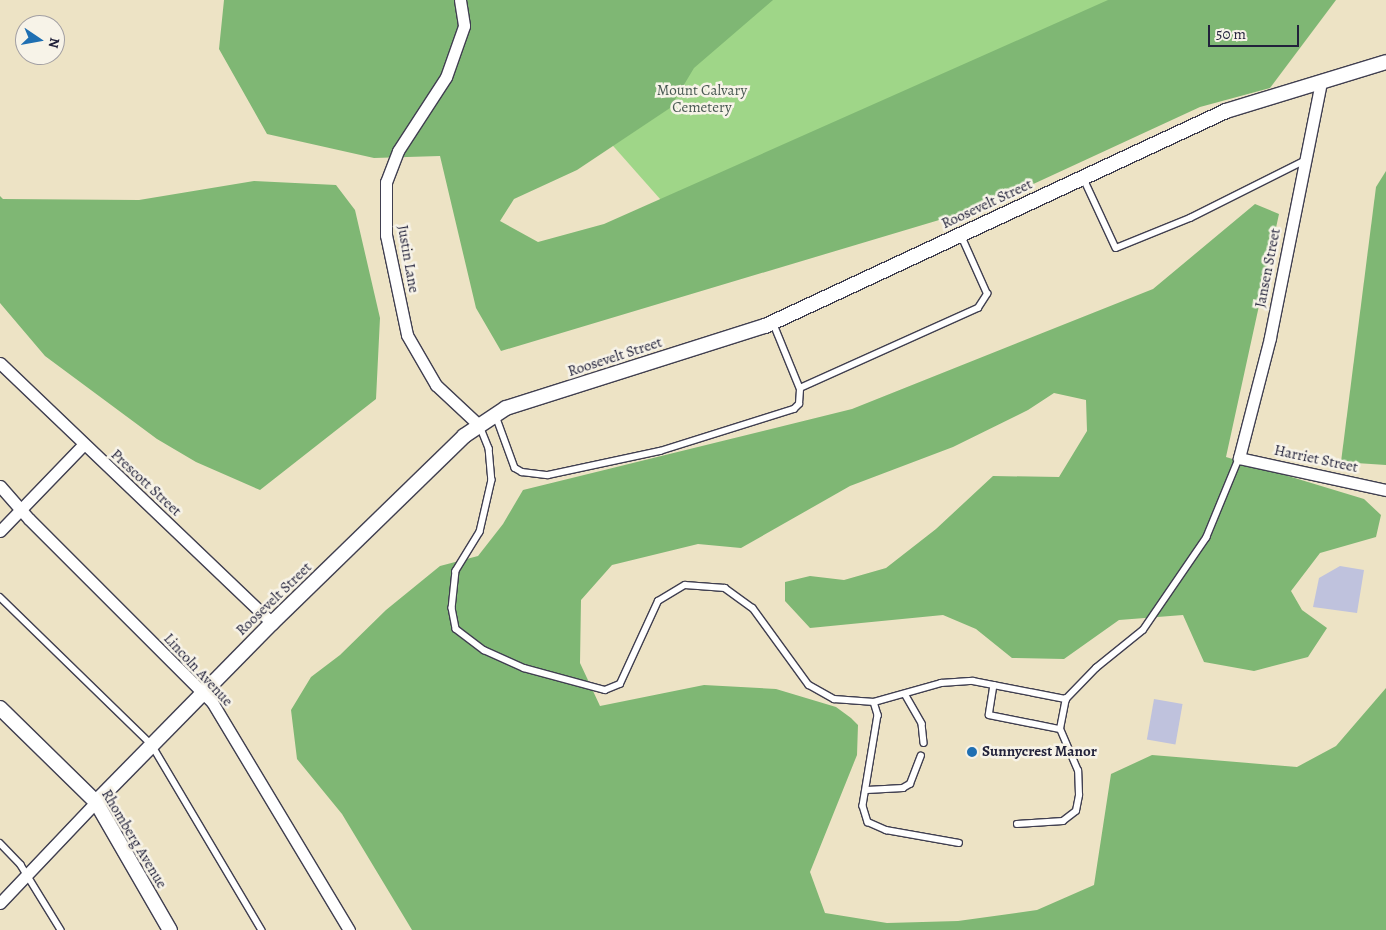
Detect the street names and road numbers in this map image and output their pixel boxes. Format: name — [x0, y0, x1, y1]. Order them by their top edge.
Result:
street label: Roosevelt Street — [939, 175, 1035, 233]
street label: Justin Lane — [393, 224, 423, 294]
street label: Jansen Street — [1251, 227, 1285, 309]
street label: Roosevelt Street — [566, 333, 664, 381]
street label: Harriet Street — [1272, 441, 1360, 477]
street label: Prescott Street — [107, 446, 185, 520]
street label: Roosevelt Street — [232, 558, 316, 640]
street label: Lincoln Avenue — [160, 630, 236, 710]
street label: Rhomberg Avenue — [97, 786, 171, 892]

